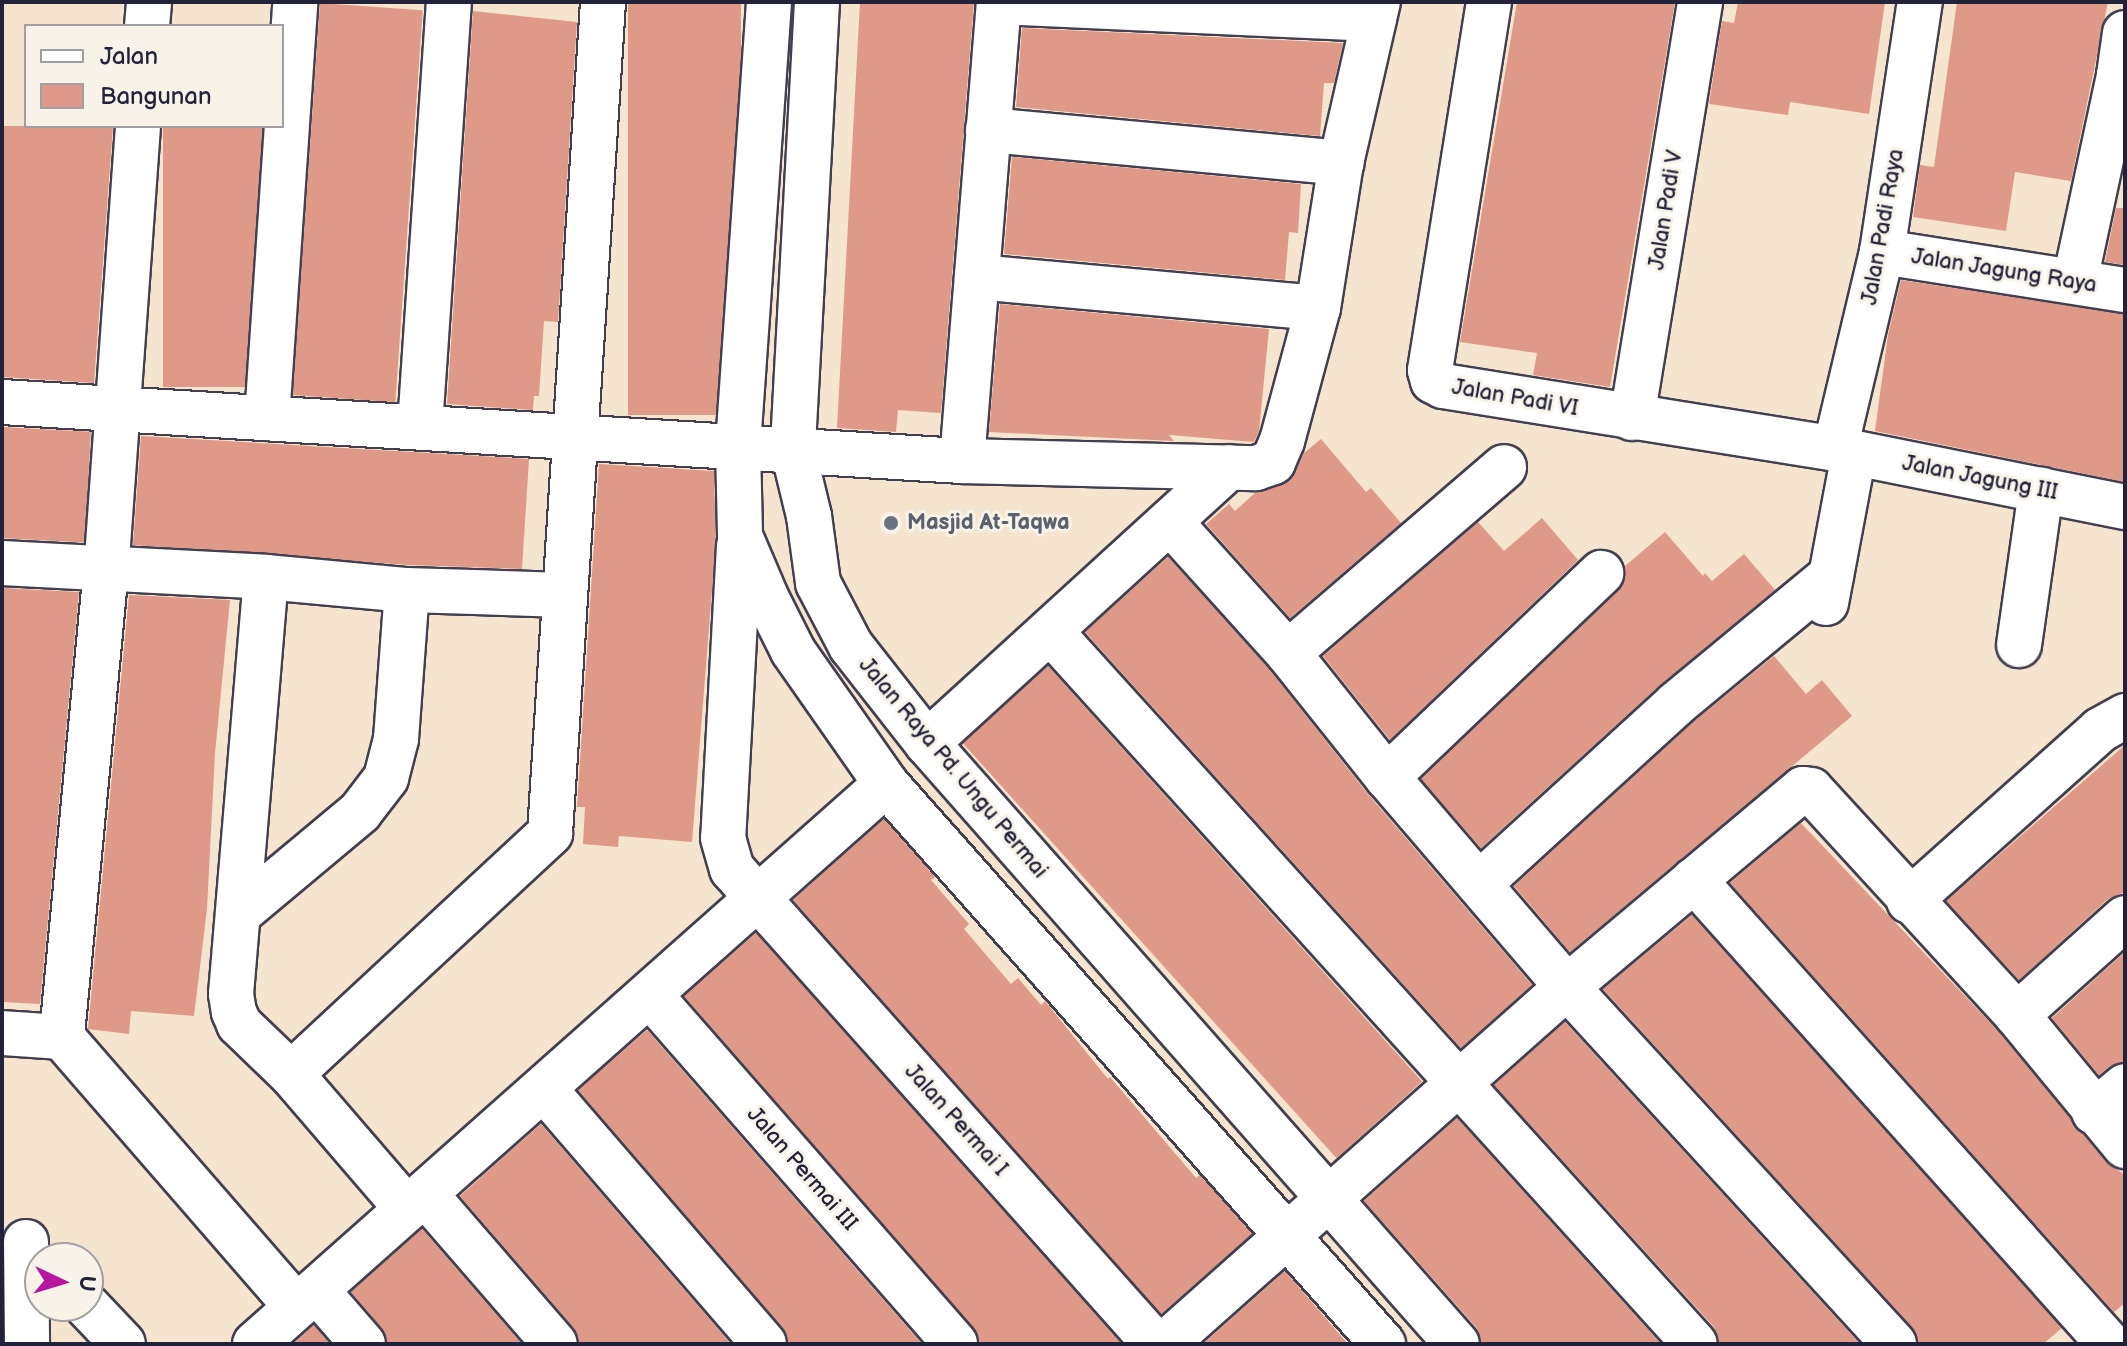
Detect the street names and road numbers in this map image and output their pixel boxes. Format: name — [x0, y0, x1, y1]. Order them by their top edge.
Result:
street label: Jalan Padi Raya — [1856, 147, 1910, 307]
street label: Jalan Padi V — [1643, 148, 1689, 272]
street label: Jalan Jagung Raya — [1909, 243, 2099, 299]
street label: Jalan Padi VI — [1449, 374, 1581, 422]
street label: Jalan Jagung III — [1899, 450, 2061, 506]
street label: Jalan Raya Pd. Ungu Permai — [853, 652, 1053, 884]
street label: Jalan Permai I — [899, 1059, 1013, 1181]
street label: Jalan Permai III — [741, 1102, 863, 1236]

